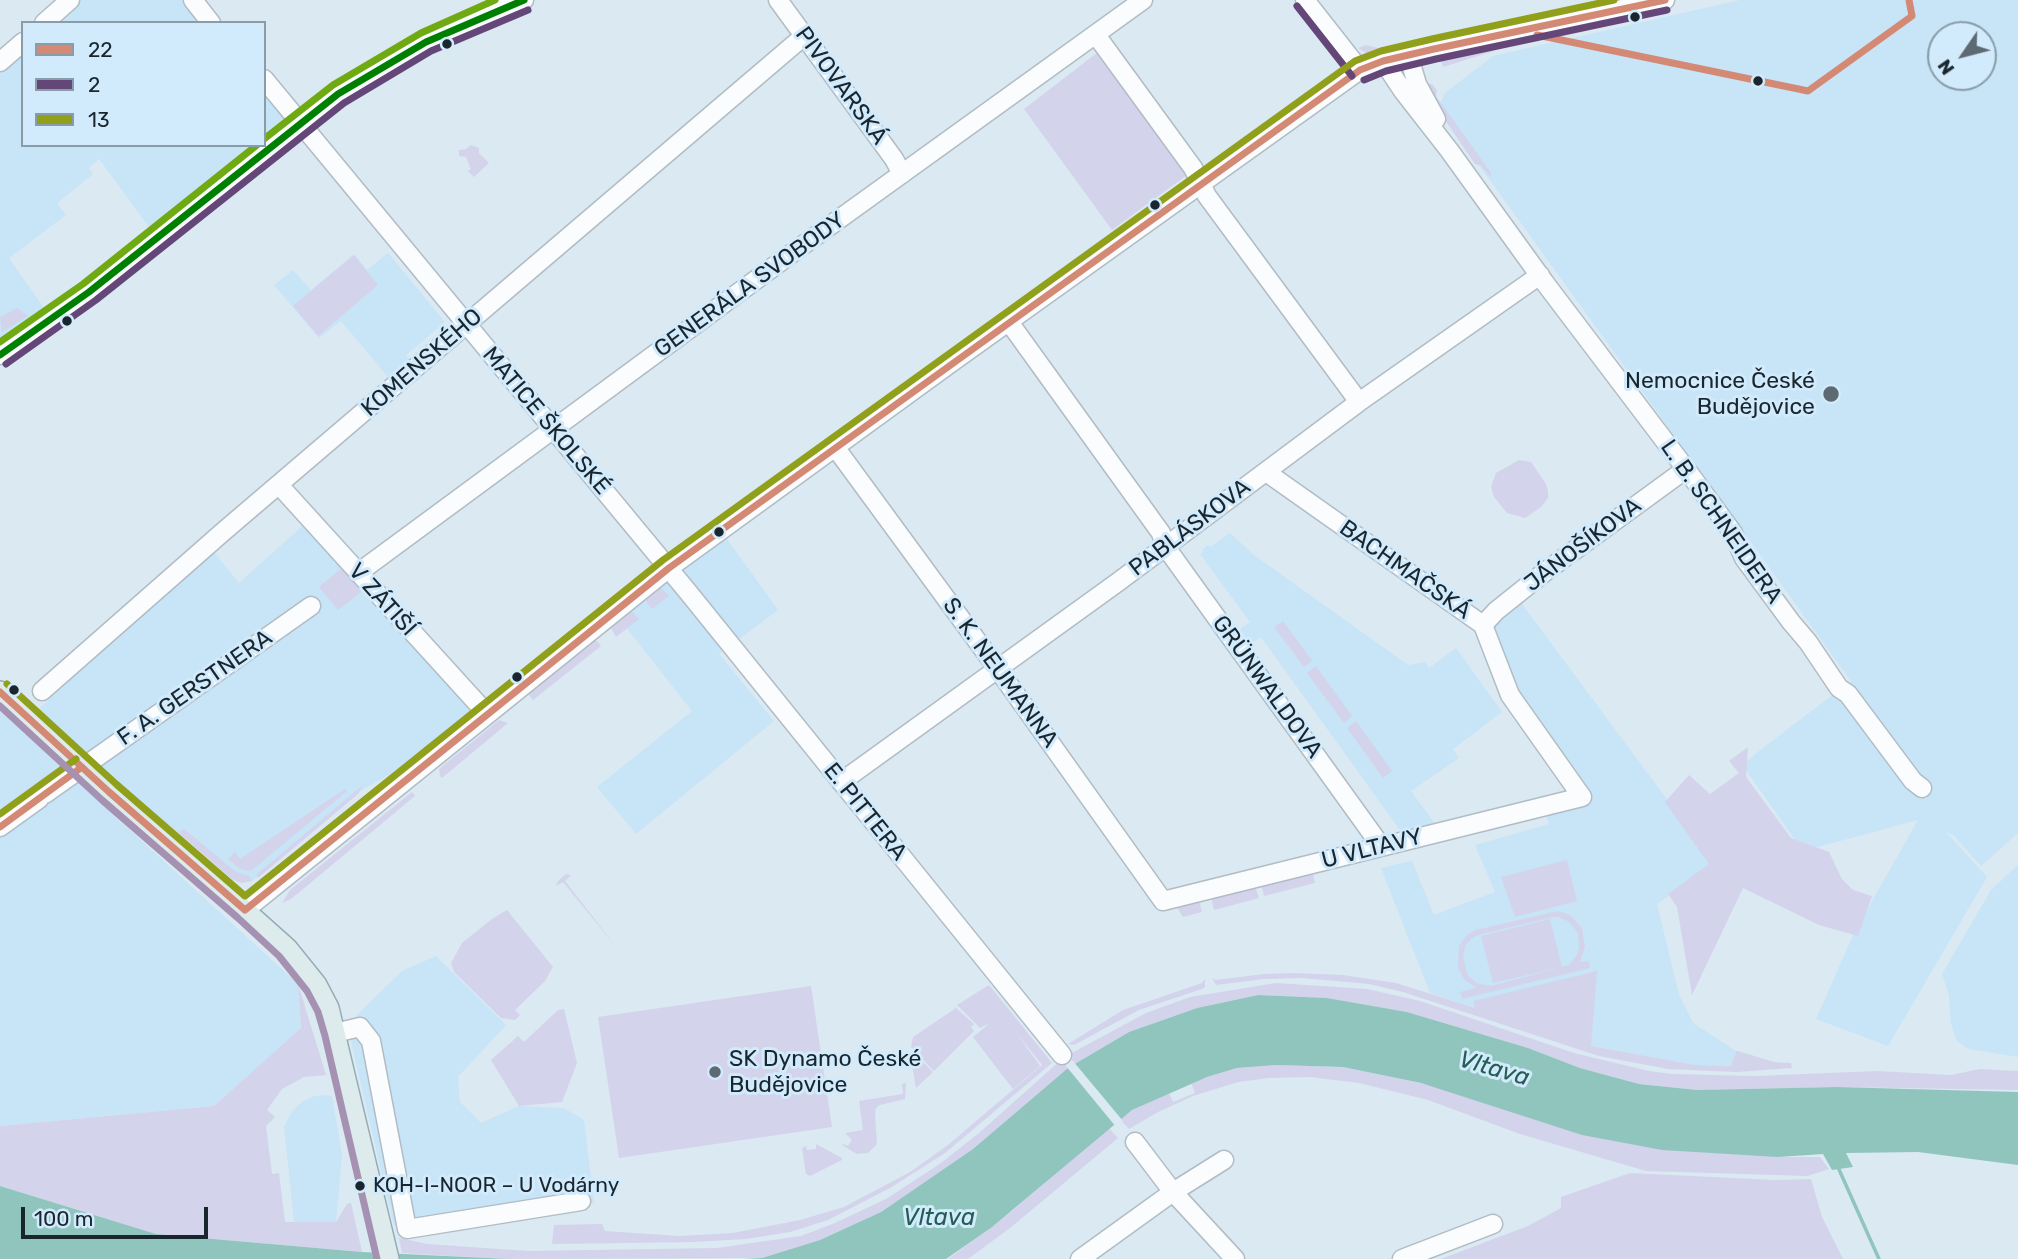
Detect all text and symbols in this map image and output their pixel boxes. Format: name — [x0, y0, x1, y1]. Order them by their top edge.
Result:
unlabelled marker — [1628, 10, 1642, 24]
legend — [21, 21, 266, 147]
north arrow — [1927, 21, 1997, 91]
street label: PIVOVARSKÁ — [789, 22, 893, 150]
text: 22 — [88, 37, 113, 62]
unlabelled marker — [440, 37, 454, 51]
text: N — [1933, 55, 1959, 79]
text: 2 — [88, 72, 100, 97]
unlabelled marker — [1751, 74, 1765, 88]
text: 13 — [88, 107, 110, 132]
unlabelled marker — [1148, 198, 1162, 212]
street label: GENERÁLA SVOBODY — [649, 207, 851, 363]
street label: KOMENSKÉHO — [356, 303, 488, 423]
unlabelled marker — [60, 314, 74, 328]
street label: MATICE ŠKOLSKÉ — [476, 342, 616, 500]
place label: Nemocnice České Budějovice — [1625, 367, 1815, 421]
marker: Nemocnice České Budějovice — [1821, 384, 1841, 404]
street label: L. B. SCHNEIDERA — [1654, 435, 1788, 609]
street label: PABLÁSKOVA — [1124, 473, 1256, 583]
street label: JÁNOŠÍKOVA — [1519, 492, 1647, 598]
street label: BACHMAČSKÁ — [1334, 514, 1476, 626]
unlabelled marker — [712, 525, 726, 539]
street label: V ZÁTIŠÍ — [342, 558, 422, 642]
street label: S. K. NEUMANNA — [936, 593, 1064, 753]
street label: GRÜNWALDOVA — [1206, 610, 1328, 764]
street label: F. A. GERSTNERA — [112, 624, 278, 752]
unlabelled marker — [510, 670, 524, 684]
unlabelled marker — [7, 683, 21, 697]
street label: E. PITTERA — [817, 758, 913, 866]
street label: U VLTAVY — [1319, 823, 1425, 875]
place label: SK Dynamo České Budějovice — [729, 1045, 921, 1099]
water label: Vltava — [1455, 1045, 1533, 1093]
marker: SK Dynamo České Budějovice — [707, 1064, 723, 1080]
place label: KOH-I-NOOR – U Vodárny — [373, 1173, 619, 1199]
marker: KOH-I-NOOR – U Vodárny — [353, 1179, 367, 1193]
scale bar — [24, 1192, 212, 1236]
water label: Vltava — [903, 1204, 975, 1232]
text: 100 m — [34, 1206, 93, 1231]

